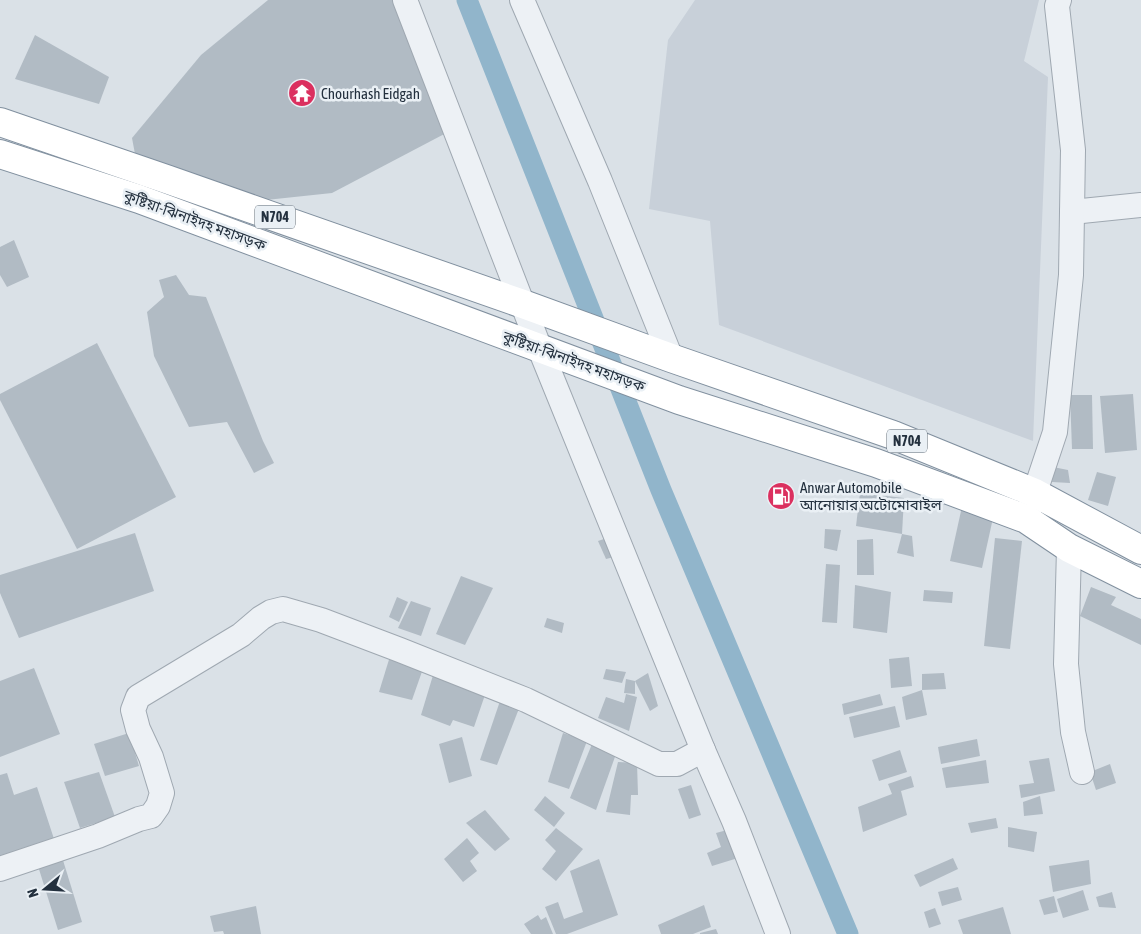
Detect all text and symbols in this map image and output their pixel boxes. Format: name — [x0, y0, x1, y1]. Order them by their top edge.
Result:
temple icon: Chourhash Eidgah — [287, 78, 317, 108]
place label: Chourhash Eidgah — [321, 85, 420, 102]
street label: কুষ্টিয়া-ঝিনাইদহ মহাসড়ক — [120, 186, 269, 255]
road number: N704 — [255, 206, 295, 228]
street label: কুষ্টিয়া-ঝিনাইদহ মহাসড়ক — [499, 327, 648, 396]
road number: N704 — [887, 430, 927, 452]
place label: Anwar Automobile আনোয়ার অটোমোবাইল — [799, 479, 943, 513]
fuel station icon: Anwar Automobile আনোয়ার অটোমোবাইল — [766, 481, 796, 511]
north arrow — [20, 864, 70, 914]
text: N — [24, 887, 42, 899]

